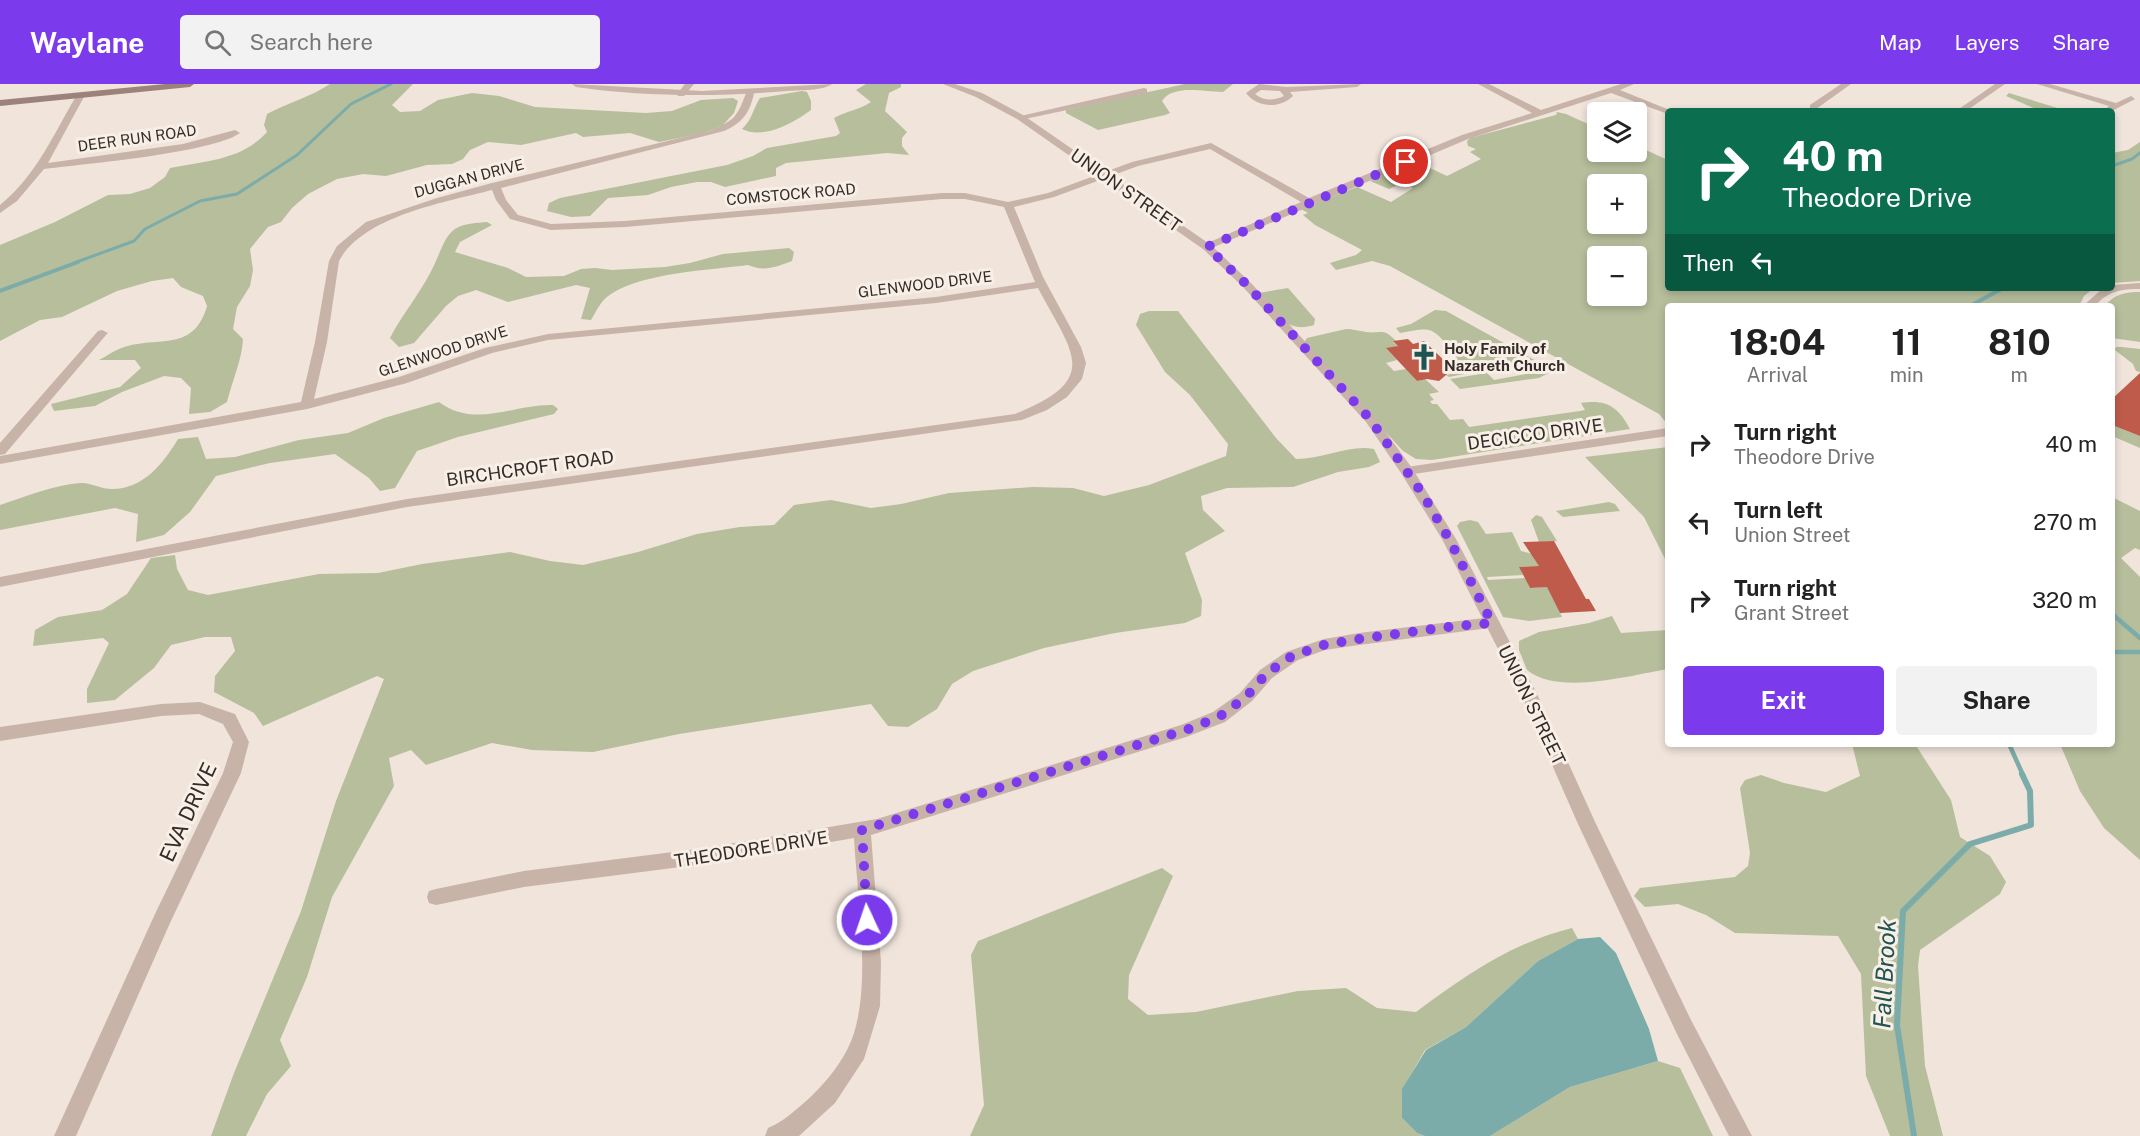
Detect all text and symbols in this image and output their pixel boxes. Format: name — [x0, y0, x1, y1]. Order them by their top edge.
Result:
search box — [180, 15, 600, 69]
text: Waylane — [30, 26, 144, 59]
icon: search — [201, 26, 234, 59]
text: Search here — [249, 29, 373, 55]
text: Map — [1879, 30, 1922, 55]
text: Layers — [1955, 30, 2019, 55]
text: Share — [2052, 30, 2110, 55]
map controls — [1587, 102, 1647, 306]
button: layers — [1587, 102, 1647, 162]
street label: DEER RUN ROAD — [76, 121, 198, 155]
text: 40 m — [1782, 131, 1884, 180]
icon: right — [1683, 132, 1761, 210]
pin — [1380, 136, 1431, 187]
street label: UNION STREET — [1067, 144, 1186, 236]
icon: arrive — [1389, 145, 1422, 178]
street label: DUGGAN DRIVE — [412, 155, 526, 201]
button: + — [1587, 174, 1647, 234]
street label: COMSTOCK ROAD — [726, 180, 856, 208]
text: Theodore Drive — [1782, 181, 1972, 213]
button: − — [1587, 246, 1647, 306]
icon: left — [1746, 246, 1779, 279]
text: Then — [1683, 250, 1734, 276]
street label: GLENWOOD DRIVE — [857, 267, 993, 301]
text: 18:04 — [1729, 321, 1825, 363]
text: 11 — [1891, 321, 1922, 363]
text: 810 — [1988, 321, 2051, 363]
street label: GLENWOOD DRIVE — [376, 322, 510, 380]
place label: Holy Family of Nazareth Church — [1444, 340, 1565, 374]
church icon: Holy Family of Nazareth Church — [1409, 342, 1439, 372]
text: Arrival — [1746, 363, 1808, 387]
text: min — [1890, 363, 1924, 387]
text: m — [2011, 363, 2028, 387]
street label: DECICCO DRIVE — [1466, 414, 1604, 454]
text: Turn right — [1734, 419, 1837, 445]
icon: right — [1683, 428, 1716, 461]
text: 40 m — [2045, 431, 2097, 457]
text: Theodore Drive — [1734, 445, 1875, 469]
street label: BIRCHCROFT ROAD — [445, 446, 615, 490]
text: Turn left — [1734, 497, 1823, 523]
icon: left — [1683, 506, 1716, 539]
text: 270 m — [2033, 509, 2097, 535]
text: Union Street — [1734, 523, 1851, 547]
text: Turn right — [1734, 575, 1837, 601]
icon: right — [1683, 584, 1716, 617]
text: 320 m — [2032, 587, 2097, 613]
text: Grant Street — [1734, 601, 1849, 625]
street label: UNION STREET — [1494, 642, 1570, 769]
button: Exit — [1683, 666, 1884, 735]
button: Share — [1896, 666, 2097, 735]
street label: EVA DRIVE — [154, 758, 222, 866]
street label: THEODORE DRIVE — [673, 826, 829, 872]
position arrow — [835, 888, 899, 952]
water label: Fall Brook — [1867, 919, 1901, 1029]

